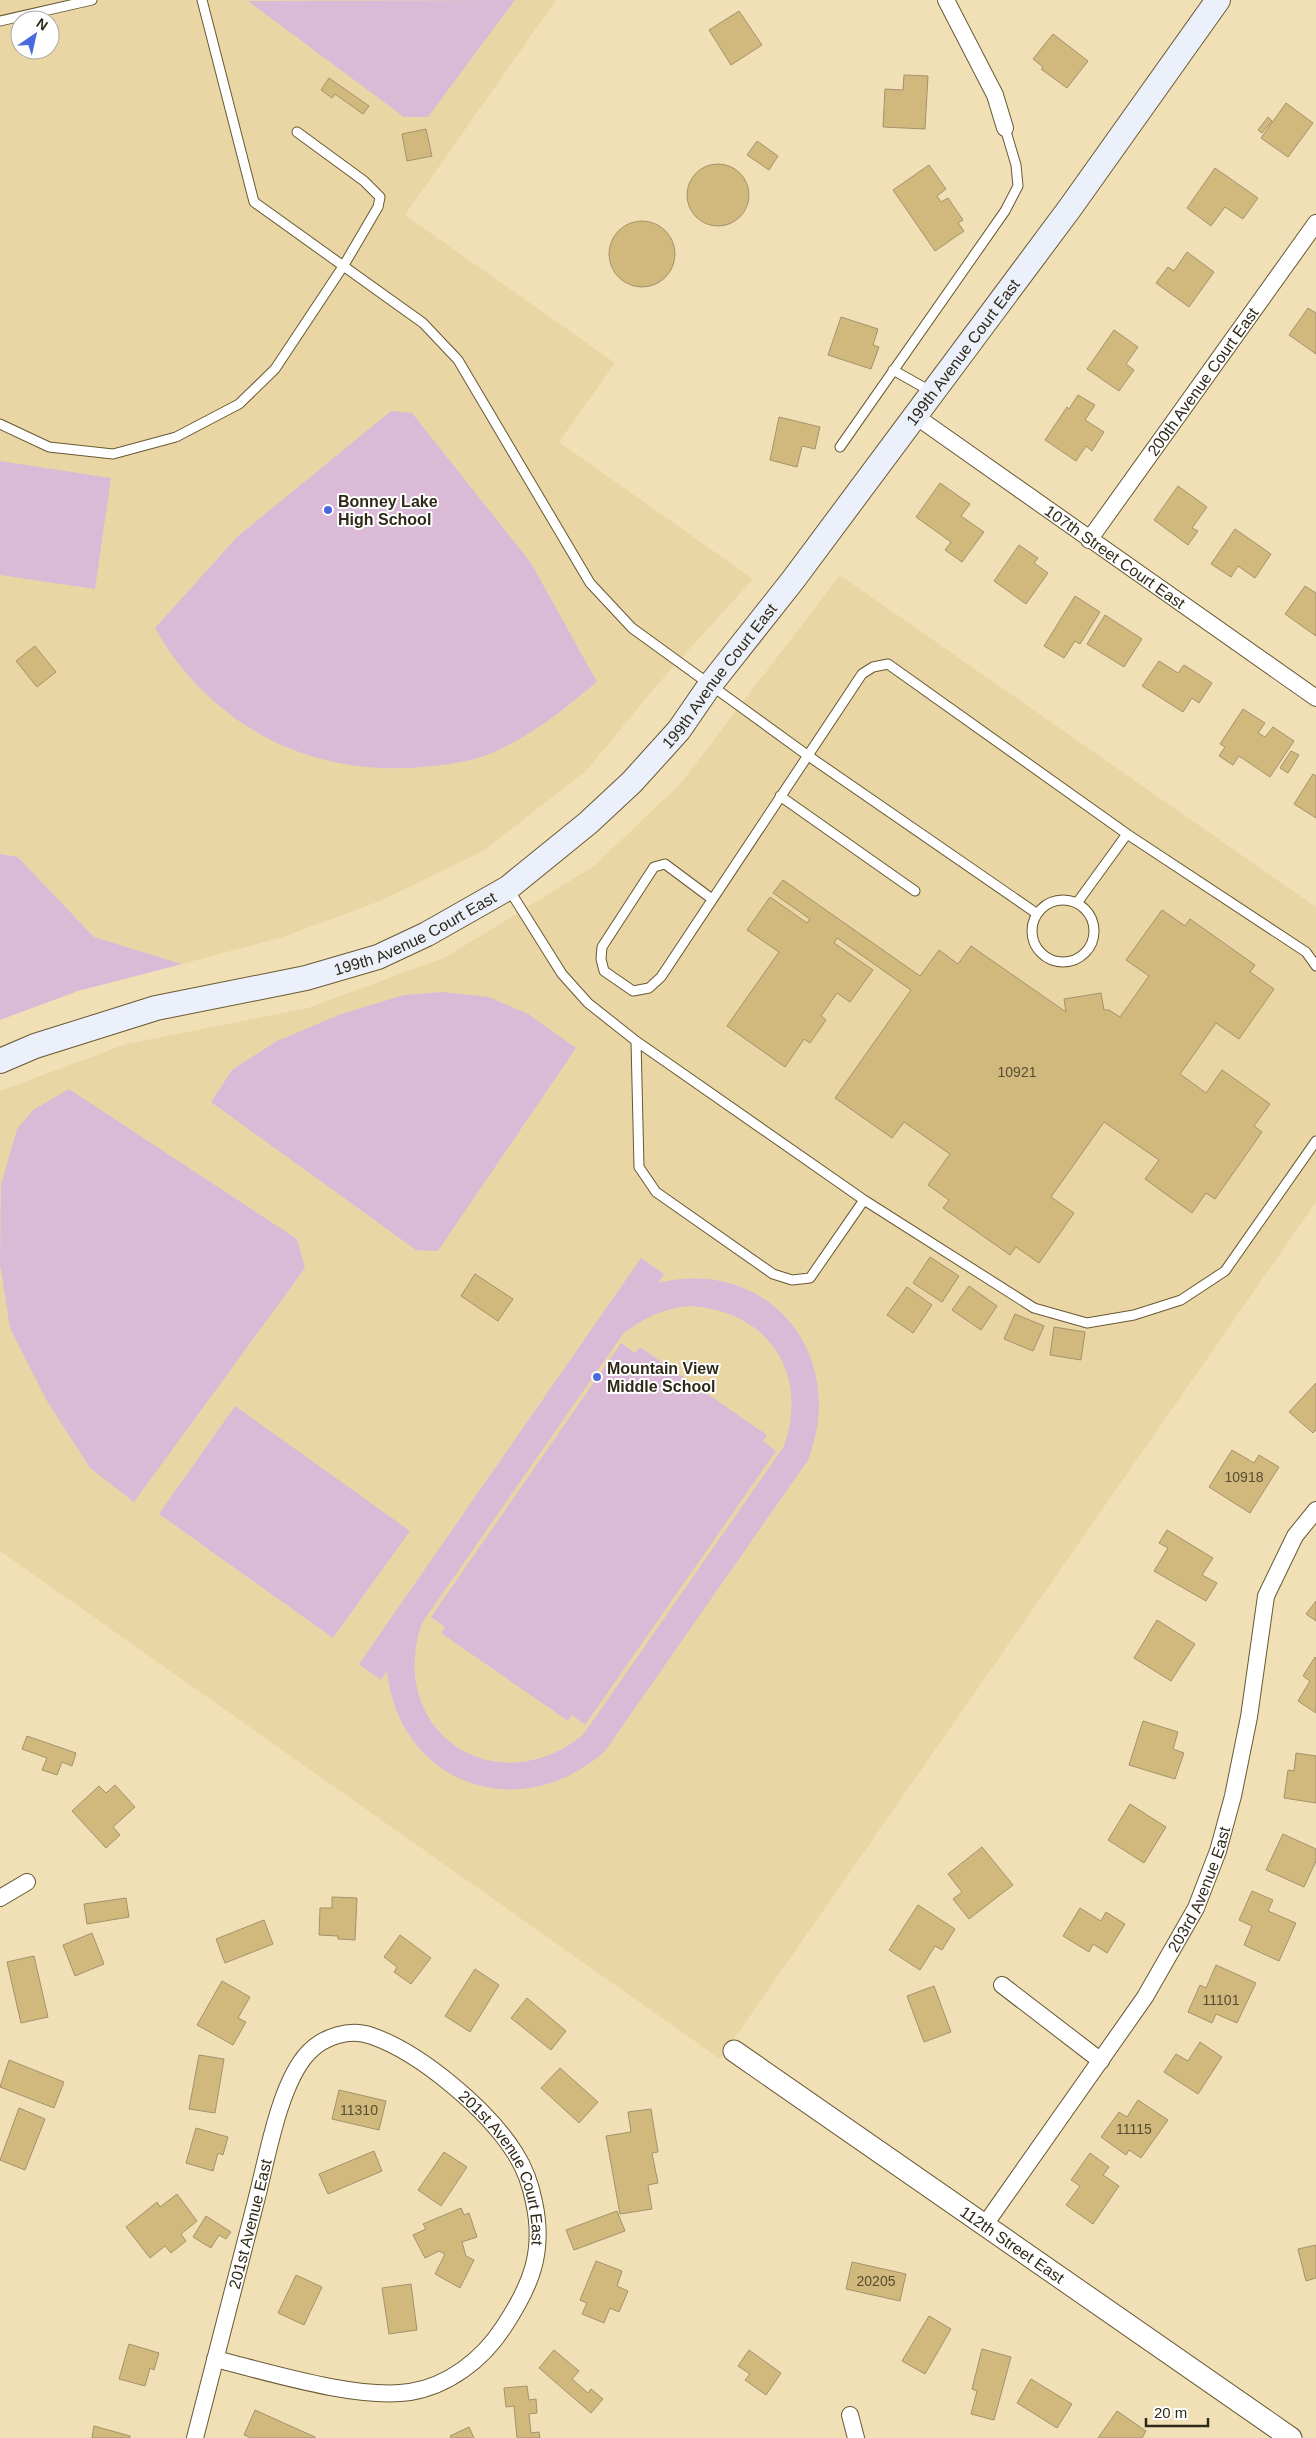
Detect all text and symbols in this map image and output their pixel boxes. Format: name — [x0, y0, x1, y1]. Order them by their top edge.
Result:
north arrow — [10, 10, 60, 60]
text: N — [34, 15, 51, 34]
street label: 199th Avenue Court East — [903, 275, 1023, 429]
street label: 200th Avenue Court East — [1144, 304, 1262, 459]
place label: Bonney Lake High School — [338, 493, 438, 528]
street label: 107th Street Court East — [1042, 501, 1189, 612]
marker: Bonney Lake High School — [322, 504, 334, 516]
street label: 199th Avenue Court East — [658, 599, 780, 752]
street label: 199th Avenue Court East — [332, 888, 499, 978]
house number: 10921 — [998, 1064, 1037, 1080]
place label: Mountain View Middle School — [607, 1360, 719, 1395]
marker: Mountain View Middle School — [591, 1371, 603, 1383]
house number: 10918 — [1225, 1469, 1264, 1485]
street label: 203rd Avenue East — [1164, 1824, 1233, 1955]
house number: 11101 — [1203, 1992, 1240, 2008]
street label: 201st Avenue Court East — [456, 2087, 546, 2246]
house number: 11310 — [340, 2102, 378, 2118]
house number: 11115 — [1116, 2121, 1152, 2137]
street label: 201st Avenue East — [225, 2157, 274, 2291]
street label: 112th Street East — [957, 2202, 1068, 2287]
house number: 20205 — [857, 2273, 896, 2289]
scale bar — [1146, 2396, 1208, 2428]
text: 20 m — [1154, 2404, 1187, 2421]

